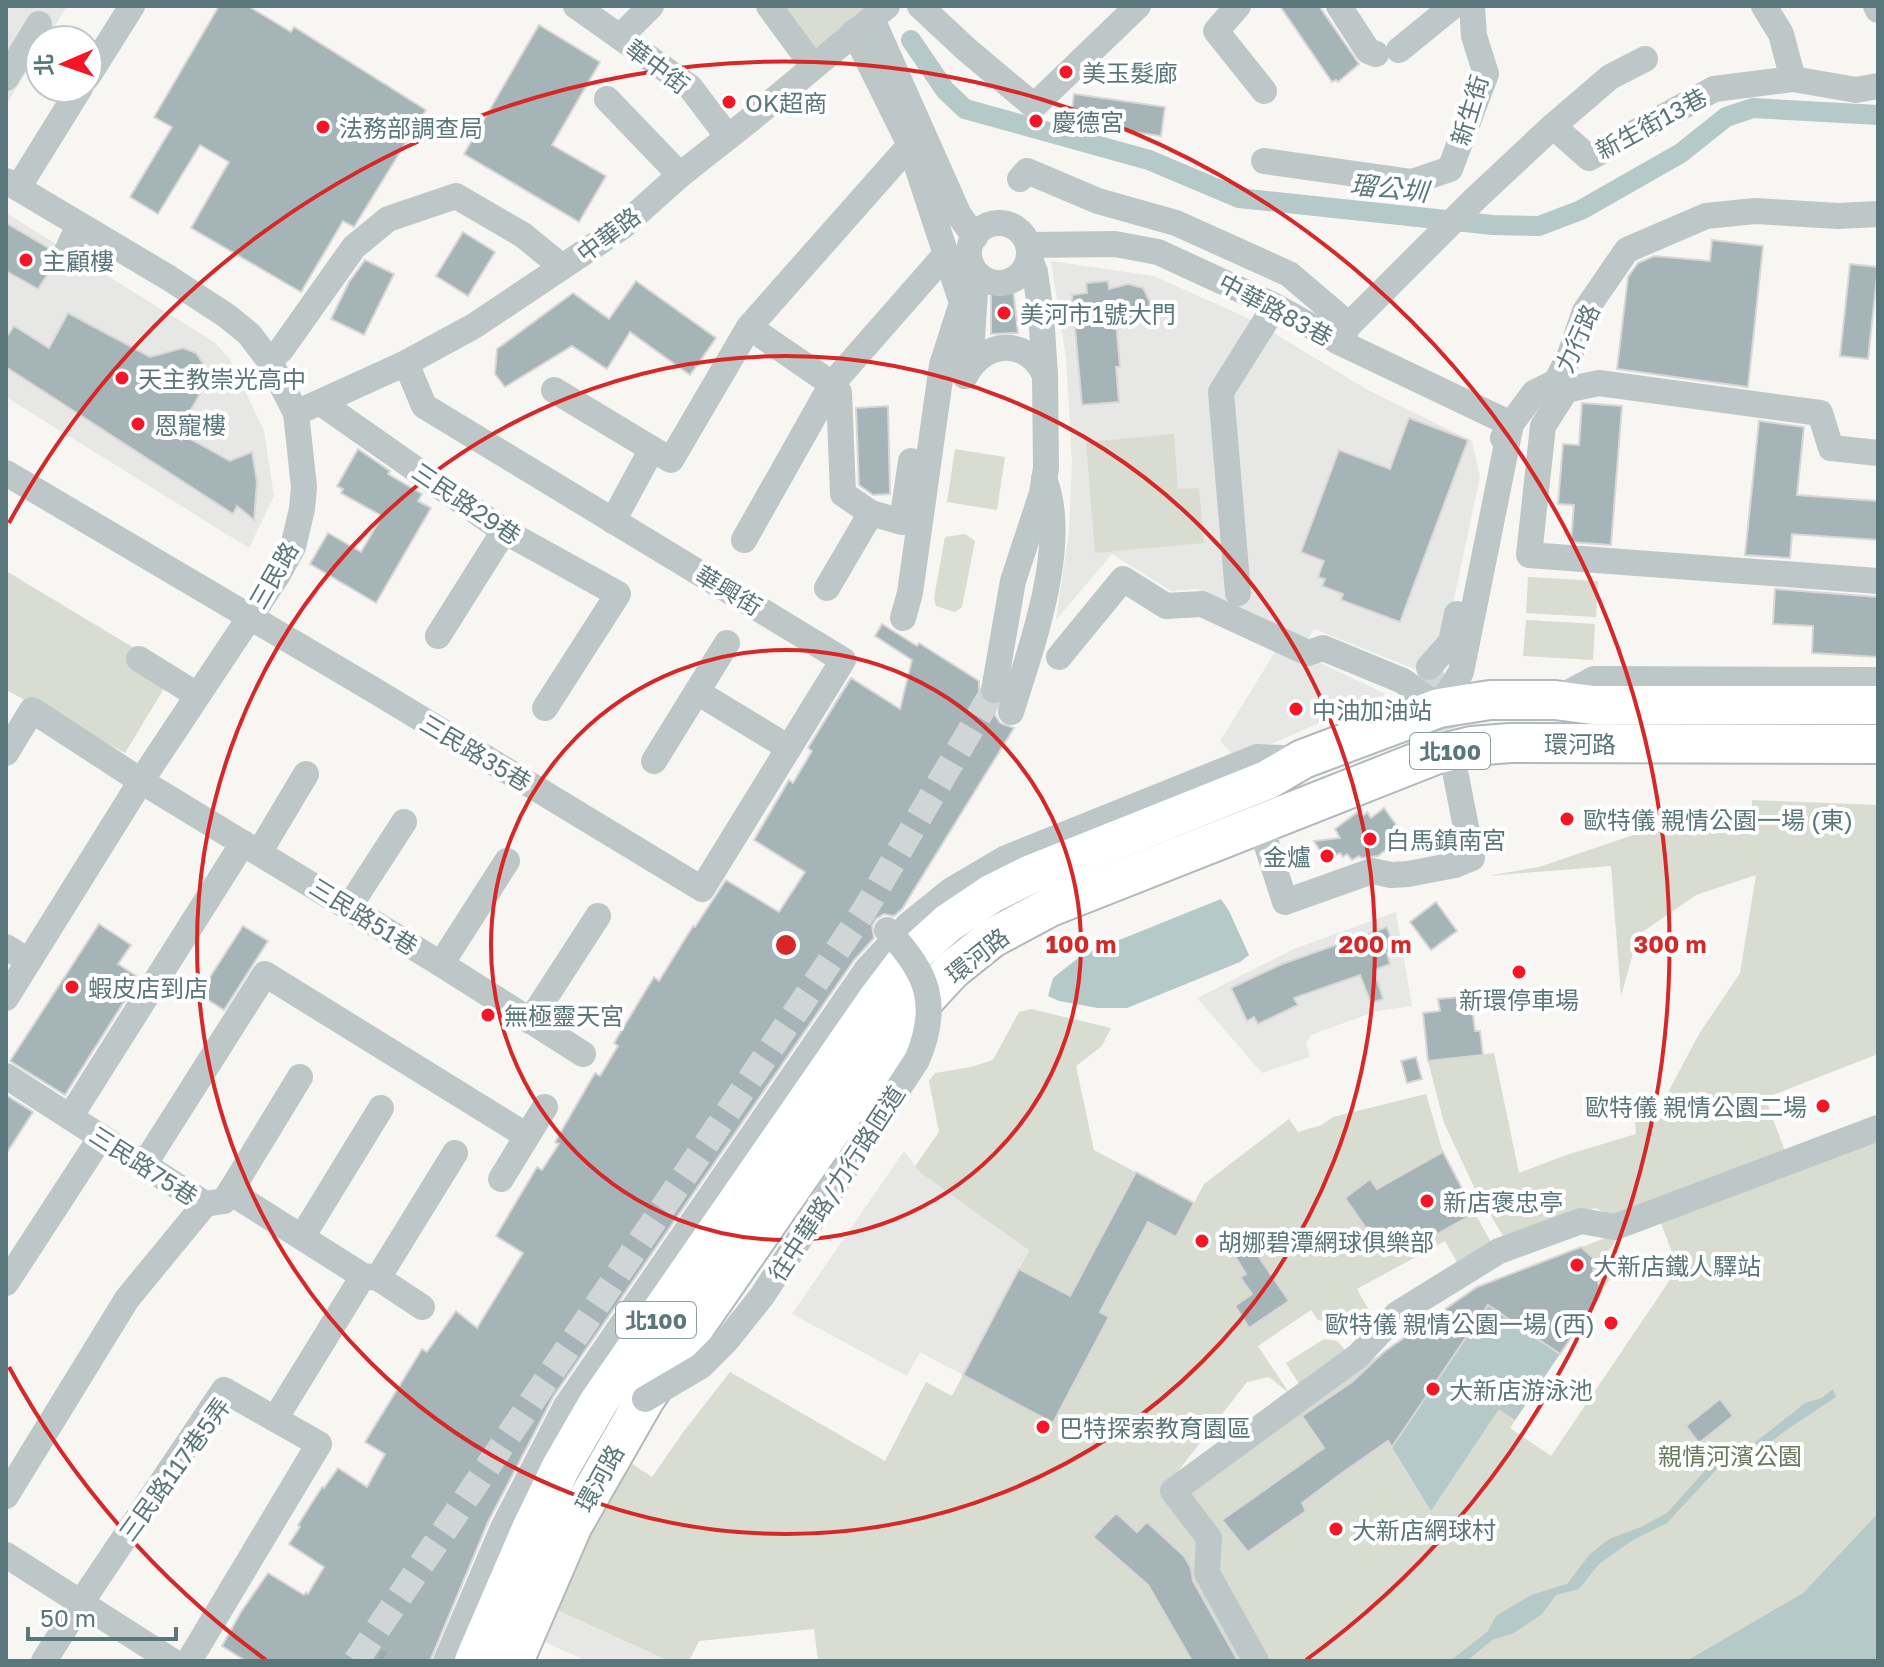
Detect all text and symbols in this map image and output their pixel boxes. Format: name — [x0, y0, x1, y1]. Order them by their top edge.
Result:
north arrow — [24, 24, 104, 104]
street label: 華中街 — [621, 33, 695, 99]
text: 北 — [30, 53, 57, 76]
place label: 美玉髮廊 — [1082, 58, 1178, 87]
marker: 美玉髮廊 — [1057, 63, 1075, 81]
street label: 新生街 — [1445, 71, 1493, 149]
street label: 新生街13巷 — [1590, 82, 1712, 164]
place label: OK超商 — [745, 88, 827, 117]
marker: OK超商 — [720, 93, 738, 111]
place label: 慶德宮 — [1052, 107, 1124, 136]
marker: 慶德宮 — [1027, 112, 1045, 130]
place label: 法務部調查局 — [339, 113, 483, 142]
marker: 法務部調查局 — [314, 118, 332, 136]
water label: 瑠公圳 — [1349, 169, 1433, 208]
street label: 中華路 — [571, 201, 645, 267]
place label: 主顧樓 — [42, 246, 114, 275]
marker: 主顧樓 — [17, 251, 35, 269]
street label: 中華路83巷 — [1214, 267, 1338, 351]
place label: 美河市1號大門 — [1020, 299, 1176, 328]
street label: 力行路 — [1549, 299, 1605, 377]
marker: 美河市1號大門 — [995, 304, 1013, 322]
place label: 天主教崇光高中 — [138, 364, 306, 393]
marker: 天主教崇光高中 — [113, 369, 131, 387]
place label: 恩寵樓 — [154, 410, 226, 439]
marker: 恩寵樓 — [129, 415, 147, 433]
street label: 三民路29巷 — [407, 456, 527, 550]
street label: 三民路 — [242, 537, 304, 613]
street label: 華興街 — [691, 559, 767, 621]
place label: 中油加油站 — [1312, 695, 1432, 724]
marker: 中油加油站 — [1287, 700, 1305, 718]
street label: 三民路35巷 — [415, 708, 537, 796]
street label: 環河路 — [1544, 729, 1616, 758]
road number: 北100 — [1410, 733, 1490, 769]
place label: 歐特儀 親情公園一場 (東) — [1583, 805, 1853, 834]
marker: 歐特儀 親情公園一場 (東) — [1558, 810, 1576, 828]
place label: 白馬鎮南宮 — [1386, 825, 1506, 854]
marker: 白馬鎮南宮 — [1361, 830, 1379, 848]
place label: 金爐 — [1263, 842, 1311, 871]
marker: 金爐 — [1318, 847, 1336, 865]
street label: 三民路51巷 — [305, 871, 423, 961]
street label: 環河路 — [940, 921, 1014, 989]
text: 100 m — [1046, 929, 1116, 958]
text: 200 m — [1339, 929, 1411, 958]
text: 300 m — [1634, 929, 1706, 958]
centre of rings — [772, 931, 800, 959]
marker: 新環停車場 — [1510, 963, 1528, 981]
place label: 蝦皮店到店 — [88, 973, 208, 1002]
marker: 蝦皮店到店 — [63, 978, 81, 996]
place label: 新環停車場 — [1459, 985, 1579, 1014]
place label: 無極靈天宮 — [504, 1001, 624, 1030]
marker: 無極靈天宮 — [479, 1006, 497, 1024]
street label: 往中華路/力行路匝道 — [762, 1080, 910, 1286]
place label: 歐特儀 親情公園二場 — [1585, 1092, 1807, 1121]
marker: 歐特儀 親情公園二場 — [1814, 1097, 1832, 1115]
street label: 三民路75巷 — [85, 1119, 203, 1211]
place label: 新店褒忠亭 — [1443, 1187, 1563, 1216]
marker: 新店褒忠亭 — [1418, 1192, 1436, 1210]
place label: 胡娜碧潭網球俱樂部 — [1218, 1227, 1434, 1256]
marker: 胡娜碧潭網球俱樂部 — [1193, 1232, 1211, 1250]
place label: 大新店鐵人驛站 — [1593, 1251, 1761, 1280]
marker: 大新店鐵人驛站 — [1568, 1256, 1586, 1274]
road number: 北100 — [616, 1302, 696, 1338]
place label: 歐特儀 親情公園一場 (西) — [1325, 1309, 1595, 1338]
marker: 歐特儀 親情公園一場 (西) — [1602, 1314, 1620, 1332]
place label: 大新店游泳池 — [1449, 1375, 1593, 1404]
marker: 大新店游泳池 — [1424, 1380, 1442, 1398]
street label: 三民路117巷5弄 — [112, 1392, 236, 1546]
place label: 巴特探索教育園區 — [1059, 1413, 1251, 1442]
marker: 巴特探索教育園區 — [1034, 1418, 1052, 1436]
street label: 環河路 — [569, 1439, 629, 1517]
park label: 親情河濱公園 — [1658, 1441, 1802, 1470]
place label: 大新店網球村 — [1352, 1515, 1496, 1544]
marker: 大新店網球村 — [1327, 1520, 1345, 1538]
scale bar — [28, 1591, 176, 1641]
text: 50 m — [40, 1603, 96, 1632]

